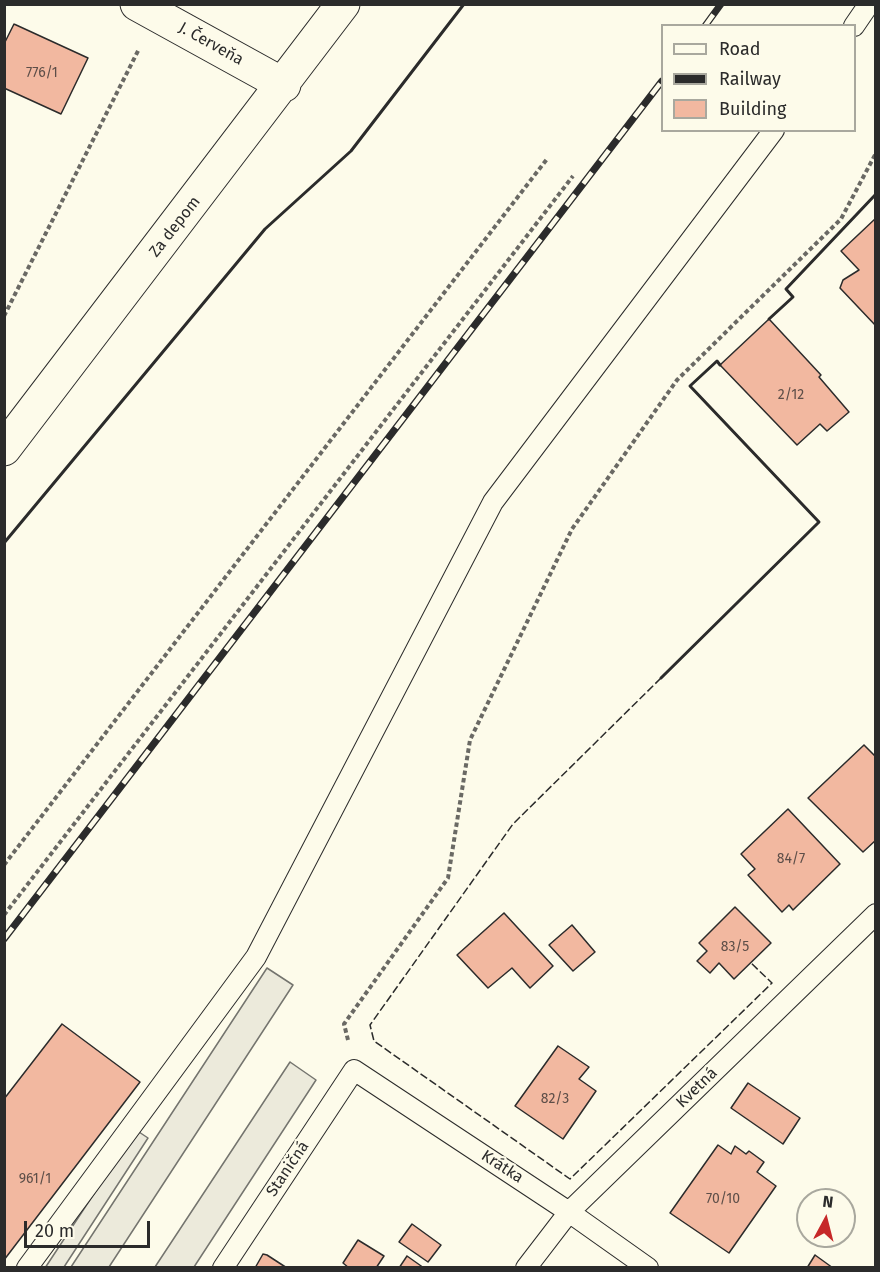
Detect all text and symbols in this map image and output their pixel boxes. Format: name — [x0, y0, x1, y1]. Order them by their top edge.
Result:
street label: J. Červeňa — [175, 18, 247, 70]
legend — [661, 24, 856, 132]
text: Road — [719, 38, 761, 60]
house number: 776/1 — [26, 65, 58, 81]
text: Railway — [719, 68, 781, 90]
text: Building — [719, 98, 786, 120]
street label: Za depom — [145, 193, 205, 261]
house number: 2/12 — [778, 387, 804, 403]
house number: 84/7 — [777, 851, 805, 867]
house number: 83/5 — [721, 939, 749, 955]
street label: Kvetná — [672, 1064, 722, 1112]
house number: 82/3 — [541, 1091, 569, 1107]
street label: Staničná — [263, 1138, 313, 1200]
street label: Krátka — [477, 1146, 527, 1188]
house number: 961/1 — [19, 1171, 51, 1187]
north arrow — [796, 1188, 856, 1248]
house number: 70/10 — [706, 1191, 740, 1207]
text: N — [822, 1192, 834, 1212]
scale bar — [27, 1209, 153, 1247]
text: 20 m — [35, 1220, 74, 1242]

